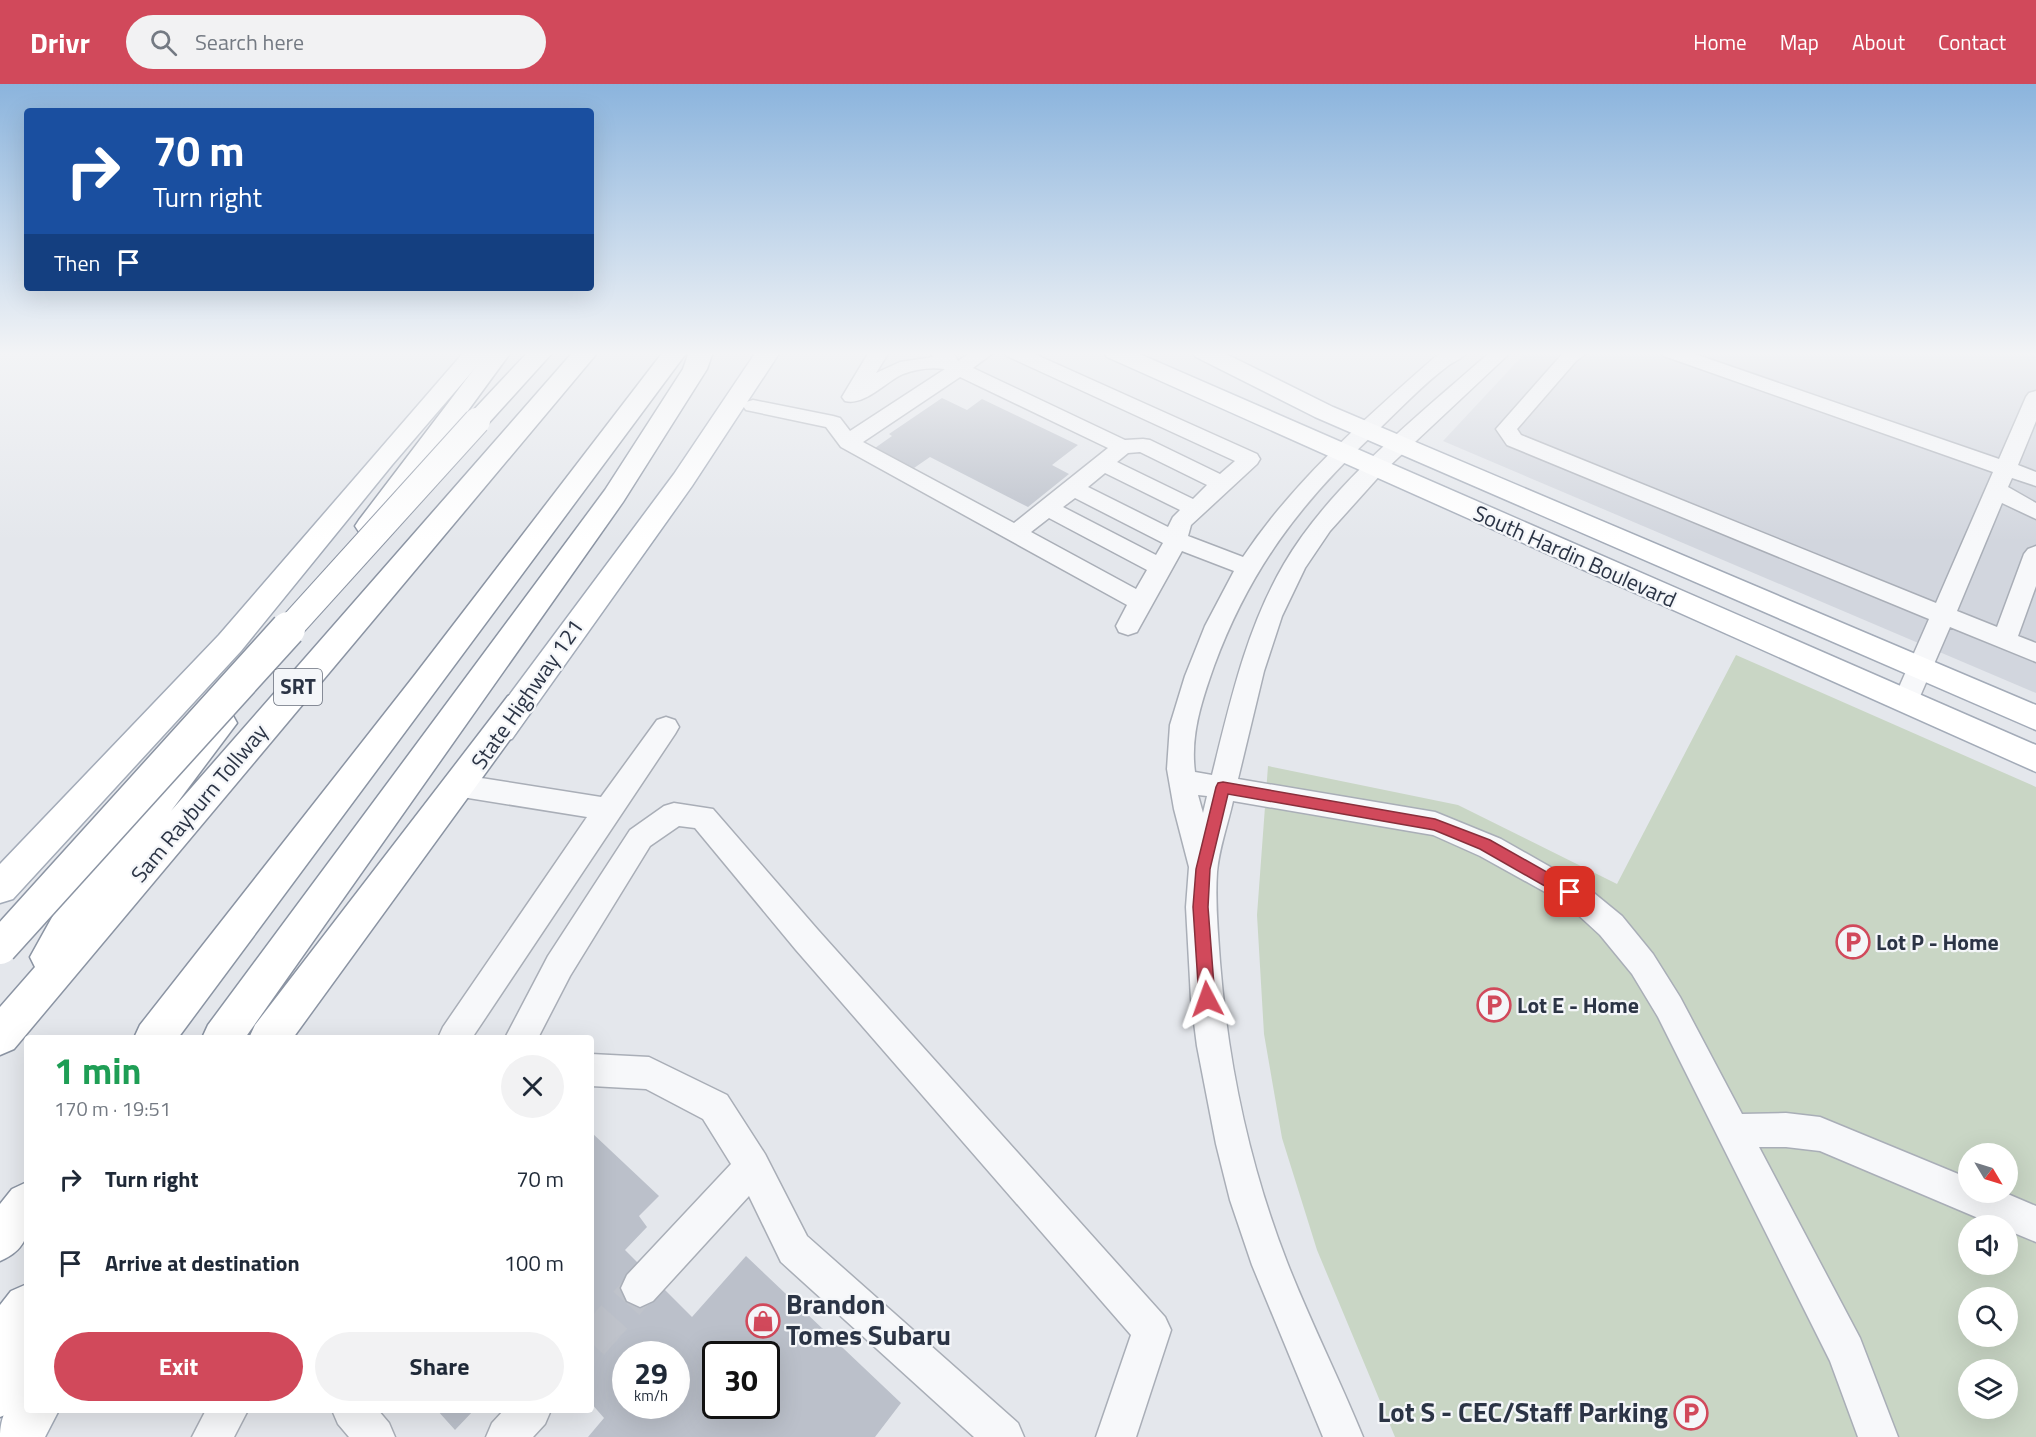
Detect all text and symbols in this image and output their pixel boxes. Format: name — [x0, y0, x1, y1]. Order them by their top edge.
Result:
search box — [126, 15, 546, 69]
text: Drivr — [30, 21, 90, 64]
text: Search here — [195, 25, 304, 59]
icon: search — [147, 26, 180, 59]
text: Home — [1693, 26, 1747, 58]
text: Map — [1780, 26, 1819, 58]
text: About — [1852, 26, 1905, 58]
text: Contact — [1938, 26, 2006, 58]
text: 70 m — [153, 118, 245, 182]
icon: right — [54, 132, 132, 210]
text: Turn right — [153, 176, 262, 217]
text: Then — [54, 246, 100, 280]
icon: arrive — [112, 246, 145, 279]
street label: South Hardin Boulevard — [1468, 496, 1682, 616]
street label: State Highway 121 — [462, 612, 592, 776]
road number: SRT — [274, 669, 322, 705]
street label: Sam Rayburn Tollway — [122, 716, 276, 890]
pin — [1544, 866, 1595, 917]
icon: arrive — [1553, 875, 1586, 908]
parking icon: Lot P - Home — [1835, 924, 1871, 960]
place label: Lot P - Home — [1876, 925, 1999, 959]
position arrow — [1175, 967, 1239, 1031]
parking icon: Lot E - Home — [1476, 987, 1512, 1023]
place label: Lot E - Home — [1517, 988, 1639, 1022]
text: 1 min — [54, 1043, 141, 1098]
button: close — [501, 1055, 564, 1118]
text: 170 m · 19:51 — [54, 1093, 171, 1124]
north arrow — [1958, 1143, 2018, 1203]
map controls — [1958, 1143, 2018, 1419]
text: Turn right — [105, 1162, 199, 1196]
text: 70 m — [516, 1162, 564, 1196]
icon: right — [54, 1163, 87, 1196]
button: sound — [1958, 1215, 2018, 1275]
text: Arrive at destination — [105, 1246, 300, 1280]
text: 100 m — [504, 1246, 564, 1280]
icon: arrive — [54, 1247, 87, 1280]
place label: Brandon Tomes Subaru — [786, 1283, 951, 1355]
button: search — [1958, 1287, 2018, 1347]
shop icon: Brandon Tomes Subaru — [745, 1303, 781, 1339]
button: Exit — [54, 1332, 303, 1401]
button: Share — [315, 1332, 564, 1401]
speed limit sign: 30 — [702, 1341, 780, 1419]
text: 29 — [634, 1350, 668, 1396]
button: layers — [1958, 1359, 2018, 1419]
text: km/h — [634, 1384, 668, 1407]
place label: Lot S - CEC/Staff Parking — [1378, 1391, 1668, 1432]
parking icon: Lot S - CEC/Staff Parking — [1673, 1395, 1709, 1431]

